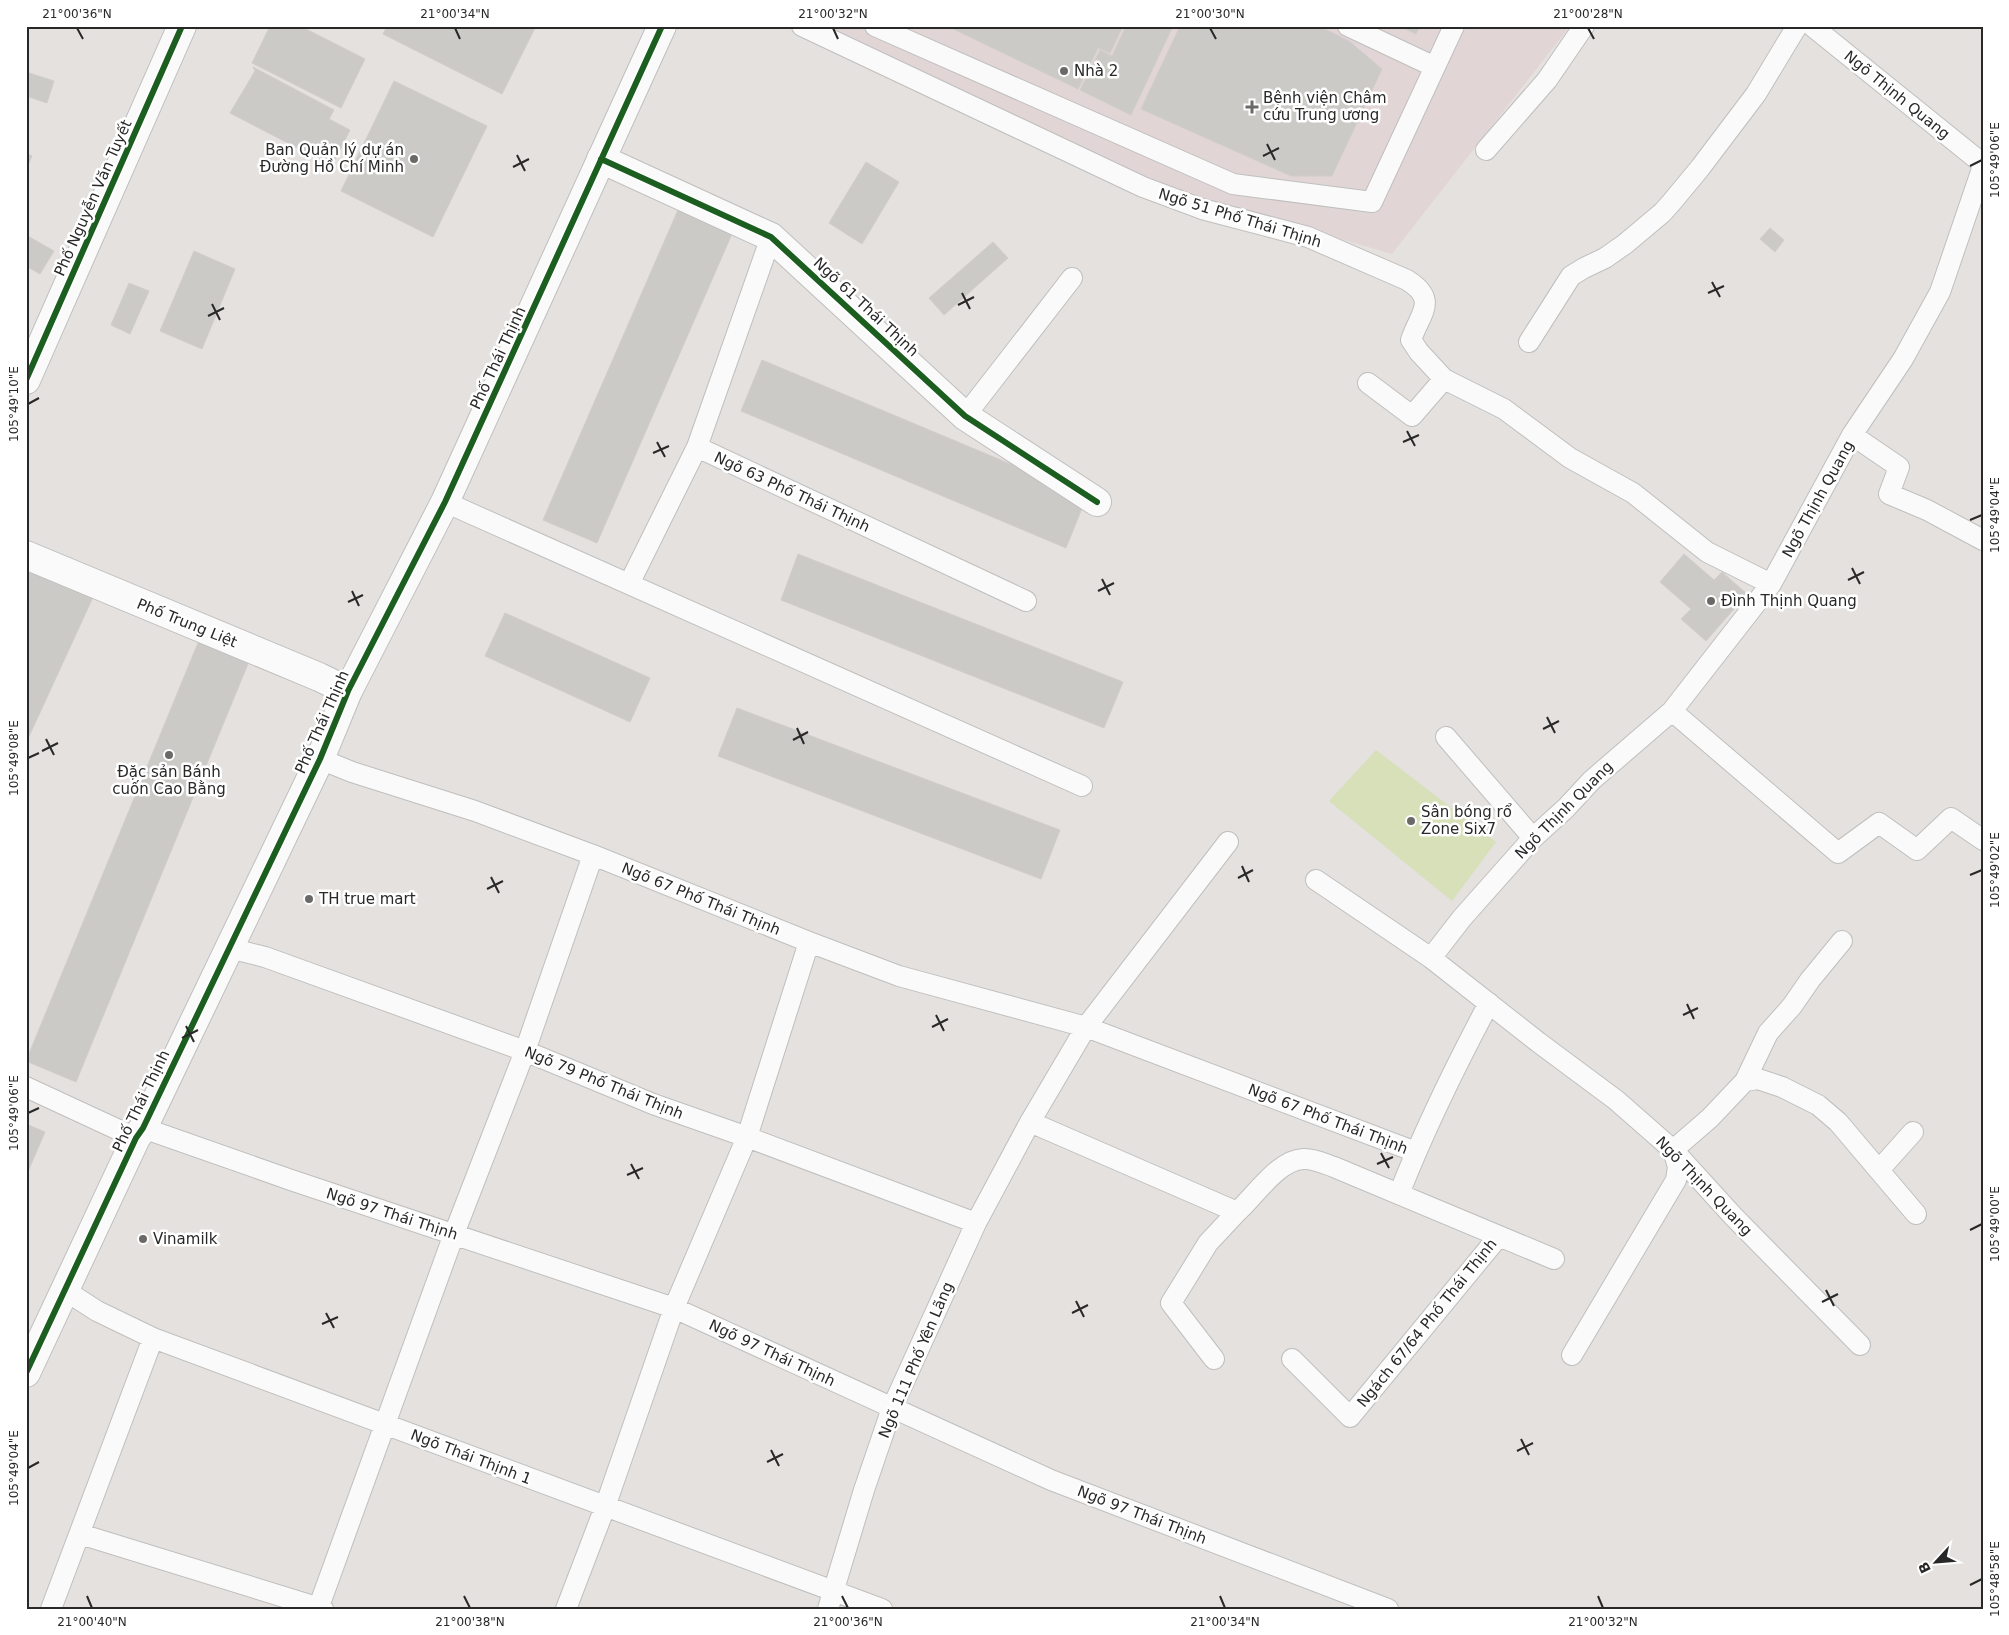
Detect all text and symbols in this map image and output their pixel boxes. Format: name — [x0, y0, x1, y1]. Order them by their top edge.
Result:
text: 21°00'36"N — [42, 7, 112, 21]
text: 21°00'34"N — [420, 7, 490, 21]
text: 21°00'32"N — [798, 7, 868, 21]
text: 21°00'30"N — [1175, 7, 1245, 21]
text: 21°00'28"N — [1553, 7, 1623, 21]
street label: Ngõ Thịnh Quang — [1840, 47, 1954, 143]
place label: Nhà 2 — [1074, 62, 1118, 80]
marker: Nhà 2 — [1058, 65, 1070, 77]
place label: Bệnh viện Châm cứu Trung ương — [1263, 89, 1387, 124]
marker: Bệnh viện Châm cứu Trung ương — [1245, 100, 1259, 114]
street label: Phố Nguyễn Văn Tuyết — [50, 117, 136, 279]
text: 105°49'06"E — [1988, 122, 2002, 198]
place label: Ban Quản lý dự án Đường Hồ Chí Minh — [260, 141, 404, 176]
marker: Ban Quản lý dự án Đường Hồ Chí Minh — [408, 153, 420, 165]
street label: Ngõ 51 Phố Thái Thịnh — [1156, 185, 1324, 251]
street label: Ngõ 61 Thái Thịnh — [810, 254, 922, 360]
street label: Phố Thái Thịnh — [466, 304, 530, 412]
text: 105°49'10"E — [7, 366, 21, 442]
street label: Ngõ Thịnh Quang — [1778, 437, 1858, 561]
street label: Ngõ 63 Phố Thái Thịnh — [711, 448, 873, 536]
text: 105°49'04"E — [1988, 477, 2002, 553]
place label: Đình Thịnh Quang — [1721, 592, 1857, 610]
street label: Phố Trung Liệt — [134, 595, 240, 651]
marker: Đình Thịnh Quang — [1705, 595, 1717, 607]
street label: Phố Thái Thịnh — [291, 668, 353, 776]
text: 105°49'08"E — [7, 720, 21, 796]
marker: Đặc sản Bánh cuốn Cao Bằng — [163, 749, 175, 761]
street label: Ngõ Thịnh Quang — [1511, 757, 1617, 863]
place label: Đặc sản Bánh cuốn Cao Bằng — [112, 763, 226, 798]
place label: Sân bóng rổ Zone Six7 — [1421, 803, 1512, 838]
marker: Sân bóng rổ Zone Six7 — [1405, 815, 1417, 827]
text: 105°49'02"E — [1988, 832, 2002, 908]
street label: Ngõ 67 Phố Thái Thịnh — [619, 859, 783, 939]
place label: TH true mart — [318, 890, 416, 908]
marker: TH true mart — [303, 893, 315, 905]
street label: Ngõ 79 Phố Thái Thịnh — [522, 1043, 686, 1123]
street label: Phố Thái Thịnh — [109, 1047, 173, 1155]
text: 105°49'06"E — [7, 1075, 21, 1151]
street label: Ngõ 67 Phố Thái Thịnh — [1246, 1080, 1410, 1158]
street label: Ngõ Thịnh Quang — [1652, 1133, 1756, 1239]
street label: Ngõ 97 Thái Thịnh — [324, 1184, 460, 1244]
text: 105°49'00"E — [1988, 1186, 2002, 1262]
place label: Vinamilk — [153, 1230, 218, 1248]
marker: Vinamilk — [137, 1233, 149, 1245]
street label: Ngách 67/64 Phố Thái Thịnh — [1353, 1235, 1501, 1411]
street label: Ngõ 111 Phố Yên Lãng — [875, 1279, 957, 1441]
street label: Ngõ 97 Thái Thịnh — [706, 1316, 838, 1390]
street label: Ngõ Thái Thịnh 1 — [408, 1426, 534, 1488]
text: 105°49'04"E — [7, 1430, 21, 1506]
street label: Ngõ 97 Thái Thịnh — [1075, 1482, 1209, 1548]
north arrow — [1912, 1538, 1962, 1588]
text: 105°48'58"E — [1988, 1541, 2002, 1617]
text: B — [1915, 1559, 1934, 1576]
text: 21°00'40"N — [57, 1615, 127, 1629]
text: 21°00'38"N — [435, 1615, 505, 1629]
text: 21°00'36"N — [813, 1615, 883, 1629]
text: 21°00'34"N — [1190, 1615, 1260, 1629]
text: 21°00'32"N — [1568, 1615, 1638, 1629]

